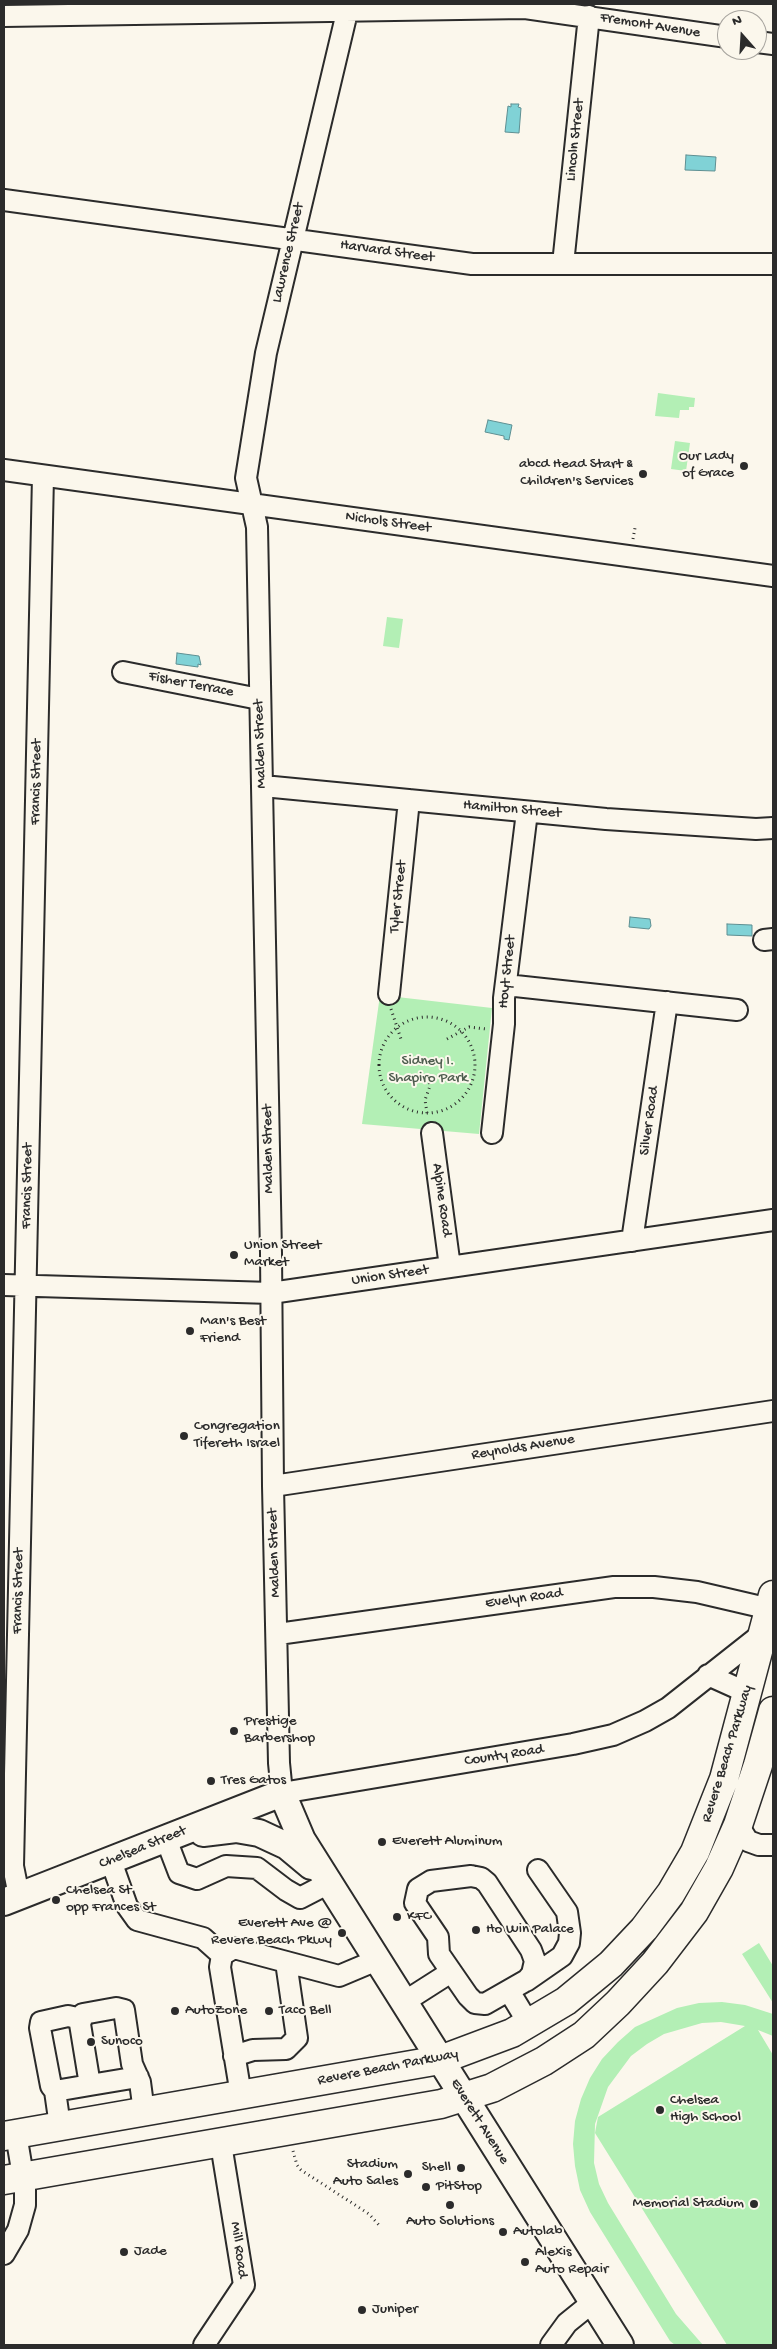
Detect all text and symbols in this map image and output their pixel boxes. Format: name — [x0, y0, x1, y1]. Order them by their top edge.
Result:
street label: Fremont Avenue — [599, 9, 701, 43]
north arrow — [717, 10, 767, 60]
text: N — [730, 12, 744, 31]
street label: Lincoln Street — [563, 98, 589, 182]
street label: Lawrence Street — [269, 201, 309, 305]
street label: Harvard Street — [339, 236, 435, 268]
place label: Our Lady of Grace — [679, 448, 734, 483]
place label: abcd Head Start & Children's Services — [519, 456, 633, 491]
marker: Our Lady of Grace — [738, 460, 750, 472]
marker: abcd Head Start & Children's Services — [637, 468, 649, 480]
street label: Nichols Street — [344, 508, 432, 538]
street label: Fisher Terrace — [147, 668, 235, 702]
street label: Malden Street — [250, 699, 272, 789]
street label: Francis Street — [27, 739, 47, 825]
street label: Hamilton Street — [462, 797, 562, 823]
street label: Tyler Street — [386, 860, 412, 934]
street label: Hoyt Street — [495, 935, 521, 1009]
park label: Sidney I. Shapiro Park — [388, 1053, 468, 1088]
street label: Silver Road — [636, 1085, 664, 1157]
street label: Malden Street — [259, 1104, 279, 1194]
street label: Francis Street — [18, 1143, 38, 1229]
street label: Alpine Road — [427, 1162, 455, 1238]
place label: Union Street Market — [244, 1237, 321, 1272]
marker: Union Street Market — [228, 1249, 240, 1261]
street label: Union Street — [350, 1262, 430, 1290]
place label: Man's Best Friend — [200, 1313, 266, 1348]
marker: Man's Best Friend — [184, 1325, 196, 1337]
place label: Congregation Tifereth Israel — [194, 1418, 280, 1453]
marker: Congregation Tifereth Israel — [178, 1430, 190, 1442]
street label: Reynolds Avenue — [470, 1431, 576, 1465]
street label: Malden Street — [264, 1508, 286, 1598]
street label: Francis Street — [9, 1548, 29, 1634]
street label: Evelyn Road — [484, 1585, 564, 1613]
street label: Revere Beach Parkway — [698, 1683, 758, 1825]
place label: Prestige Barbershop — [244, 1713, 315, 1748]
marker: Prestige Barbershop — [228, 1725, 240, 1737]
street label: County Road — [463, 1741, 545, 1771]
place label: Tres Gatos — [221, 1772, 286, 1790]
marker: Tres Gatos — [205, 1775, 217, 1787]
street label: Chelsea Street — [97, 1822, 189, 1874]
place label: Everett Aluminum — [392, 1833, 502, 1851]
marker: Everett Aluminum — [376, 1836, 388, 1848]
place label: Chelsea St opp Frances St — [66, 1882, 156, 1917]
marker: Chelsea St opp Frances St — [50, 1894, 62, 1906]
place label: KFC — [407, 1908, 431, 1926]
marker: KFC — [391, 1911, 403, 1923]
place label: Everett Ave @ Revere Beach Pkwy — [211, 1915, 332, 1950]
place label: Ho Win Palace — [486, 1921, 574, 1939]
marker: Ho Win Palace — [470, 1924, 482, 1936]
marker: Everett Ave @ Revere Beach Pkwy — [336, 1927, 348, 1939]
place label: AutoZone — [185, 2002, 247, 2020]
place label: Taco Bell — [279, 2002, 332, 2020]
marker: AutoZone — [169, 2005, 181, 2017]
marker: Taco Bell — [263, 2005, 275, 2017]
place label: Sunoco — [101, 2033, 143, 2051]
marker: Sunoco — [85, 2036, 97, 2048]
street label: Revere Beach Parkway — [316, 2046, 460, 2090]
street label: Everett Avenue — [445, 2076, 513, 2168]
place label: Chelsea High School — [670, 2092, 741, 2127]
marker: Chelsea High School — [654, 2104, 666, 2116]
place label: Stadium Auto Sales — [333, 2156, 398, 2191]
place label: Shell — [422, 2159, 451, 2177]
marker: Shell — [455, 2162, 467, 2174]
marker: Stadium Auto Sales — [402, 2168, 414, 2180]
place label: PitStop — [436, 2178, 482, 2196]
marker: PitStop — [420, 2181, 432, 2193]
place label: Memorial Stadium — [633, 2195, 744, 2213]
marker: Memorial Stadium — [748, 2198, 760, 2210]
marker: Auto Solutions — [444, 2199, 456, 2211]
place label: Auto Solutions — [406, 2213, 494, 2231]
street label: Mill Road — [225, 2221, 251, 2279]
place label: Autolab — [513, 2223, 562, 2241]
marker: Autolab — [497, 2226, 509, 2238]
place label: Jade — [134, 2243, 167, 2261]
place label: Alexis Auto Repair — [535, 2244, 608, 2279]
marker: Jade — [118, 2246, 130, 2258]
marker: Alexis Auto Repair — [519, 2256, 531, 2268]
place label: Juniper — [372, 2301, 418, 2319]
marker: Juniper — [356, 2304, 368, 2316]

